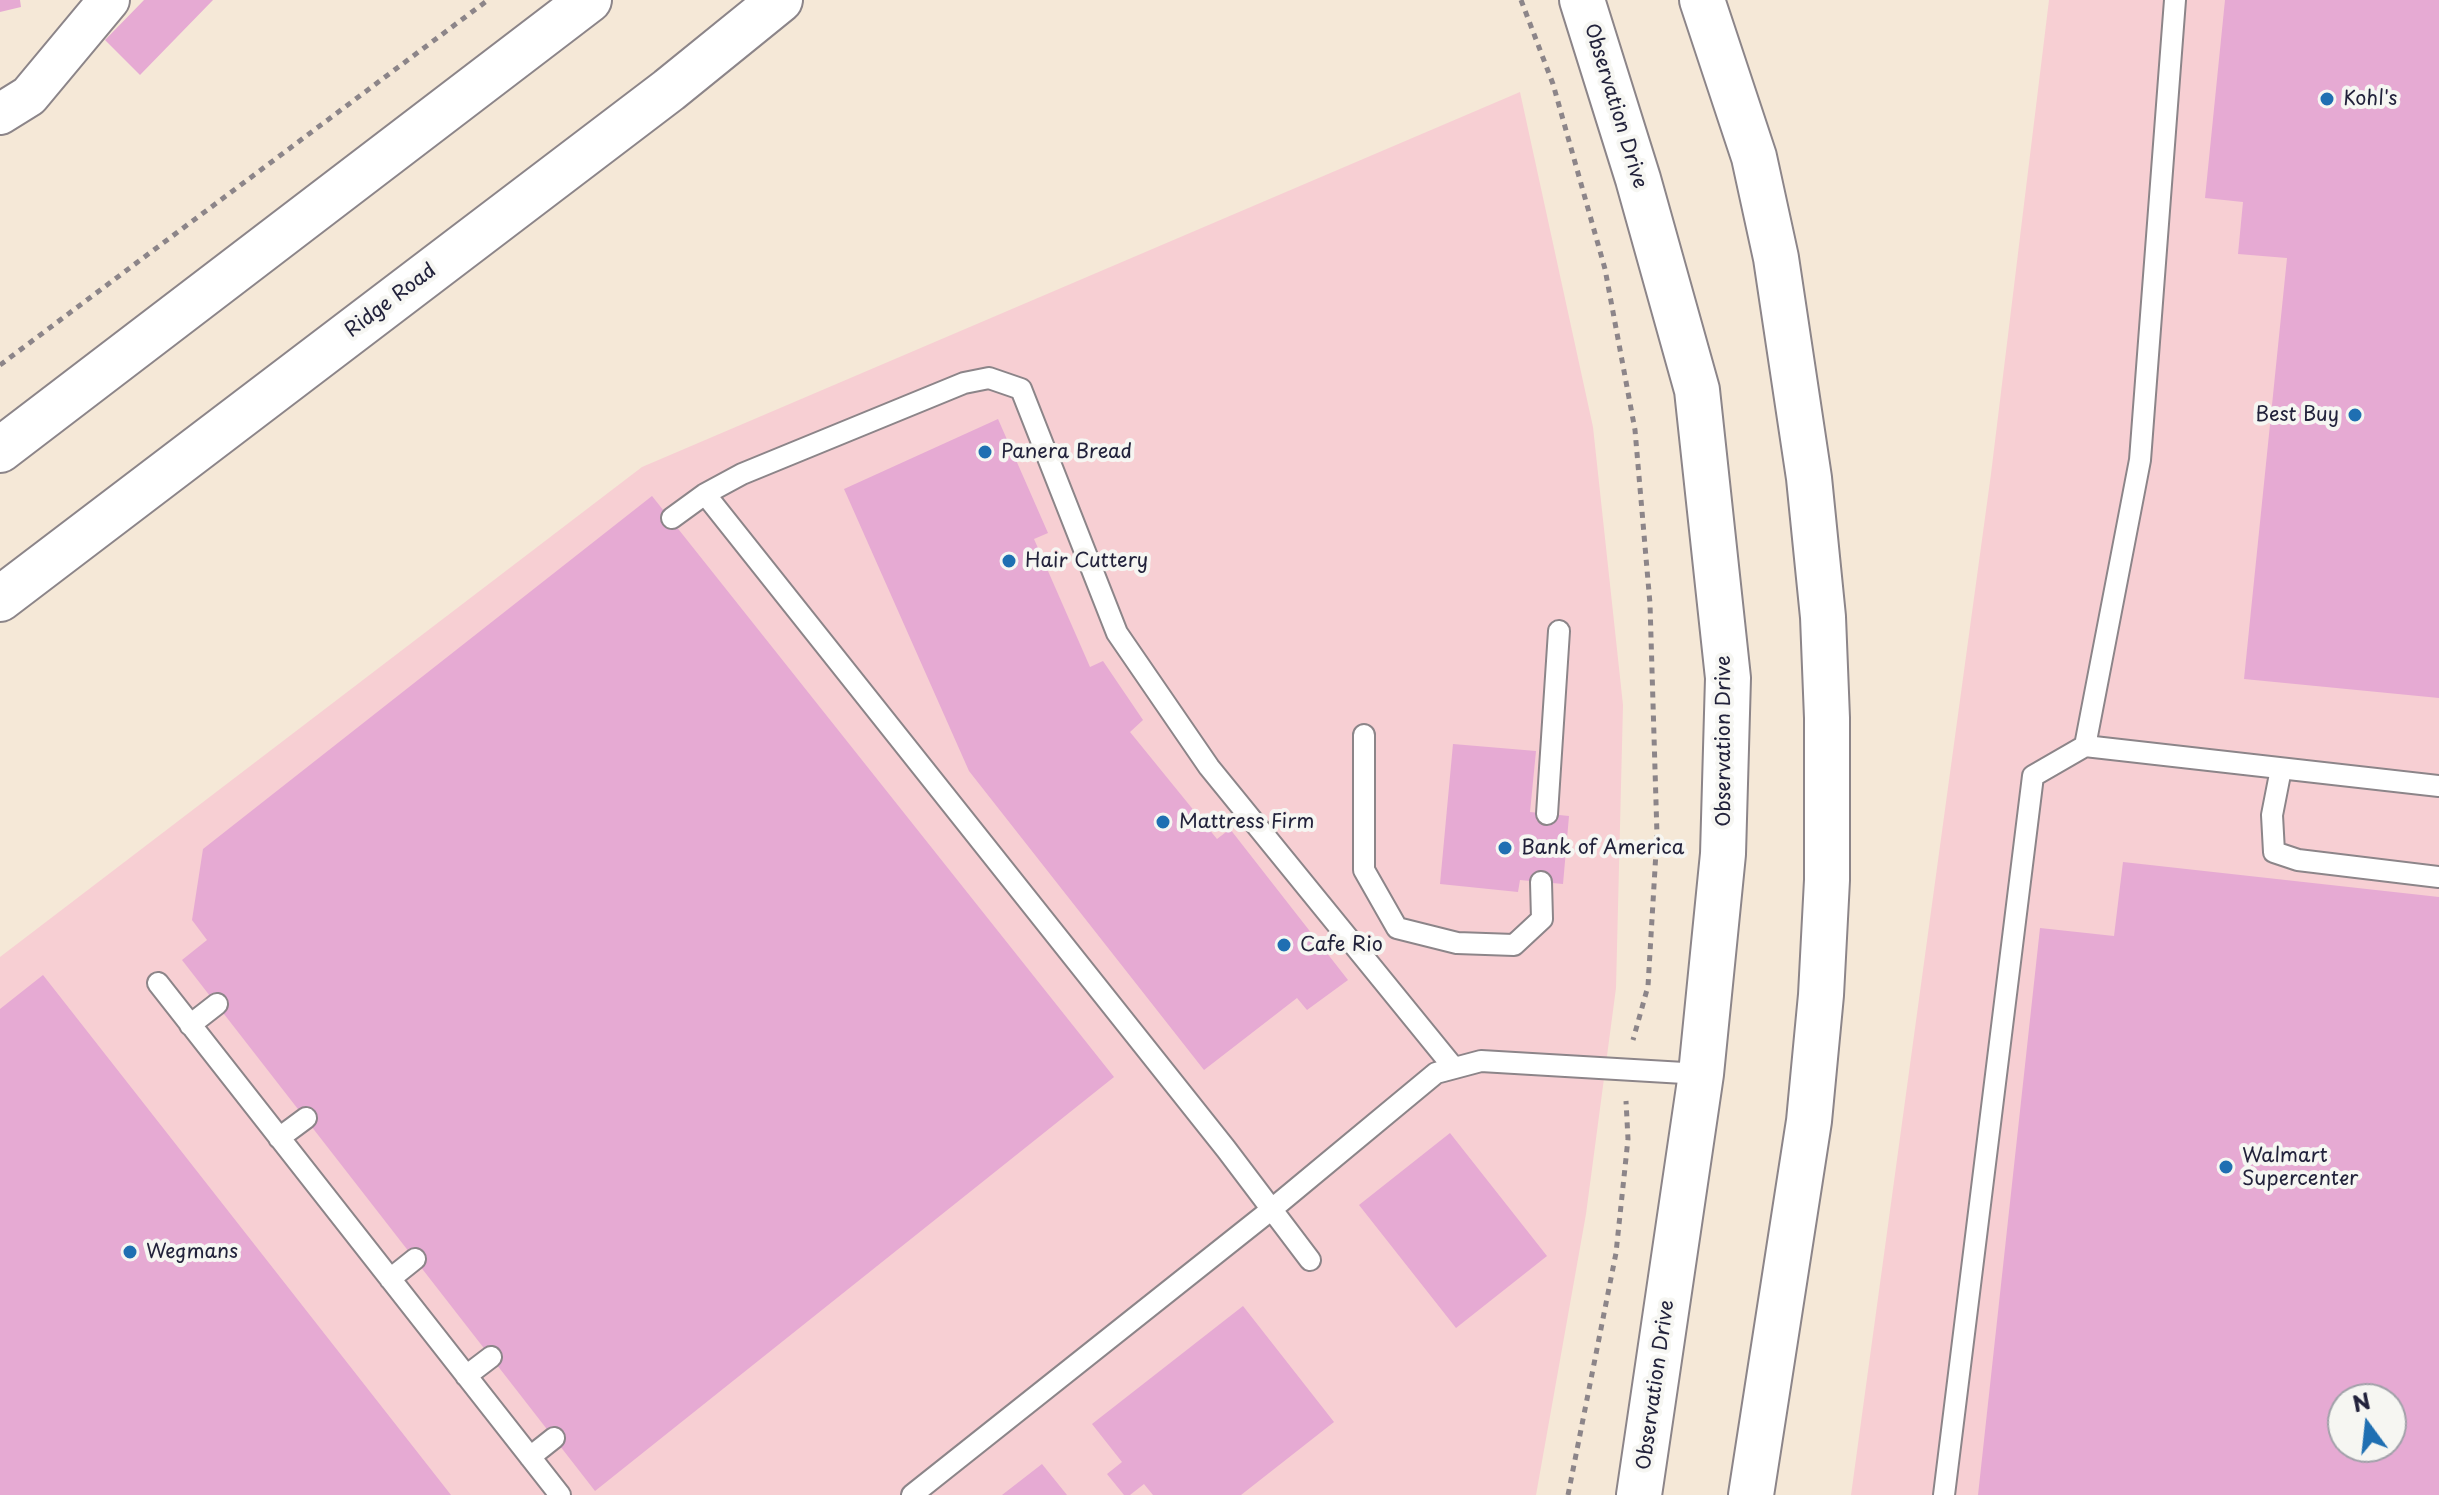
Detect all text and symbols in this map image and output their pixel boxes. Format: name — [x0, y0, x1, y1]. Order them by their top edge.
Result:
street label: Observation Drive — [1578, 21, 1652, 191]
place label: Kohl's — [2343, 87, 2397, 111]
marker: Kohl's — [2318, 90, 2336, 108]
street label: Ridge Road — [341, 259, 441, 343]
place label: Best Buy — [2255, 403, 2339, 427]
marker: Best Buy — [2346, 406, 2364, 424]
place label: Panera Bread — [1001, 440, 1132, 464]
marker: Panera Bread — [976, 443, 994, 461]
place label: Hair Cuttery — [1025, 549, 1148, 573]
marker: Hair Cuttery — [1000, 552, 1018, 570]
street label: Observation Drive — [1712, 655, 1736, 827]
place label: Mattress Firm — [1179, 810, 1314, 834]
marker: Mattress Firm — [1154, 813, 1172, 831]
place label: Bank of America — [1521, 836, 1684, 860]
marker: Bank of America — [1496, 839, 1514, 857]
place label: Cafe Rio — [1300, 933, 1383, 957]
marker: Cafe Rio — [1275, 936, 1293, 954]
place label: Walmart Supercenter — [2242, 1144, 2358, 1191]
marker: Walmart Supercenter — [2217, 1158, 2235, 1176]
place label: Wegmans — [146, 1240, 238, 1264]
marker: Wegmans — [121, 1243, 139, 1261]
street label: Observation Drive — [1632, 1298, 1680, 1472]
north arrow — [2327, 1383, 2407, 1463]
text: N — [2348, 1383, 2374, 1419]

